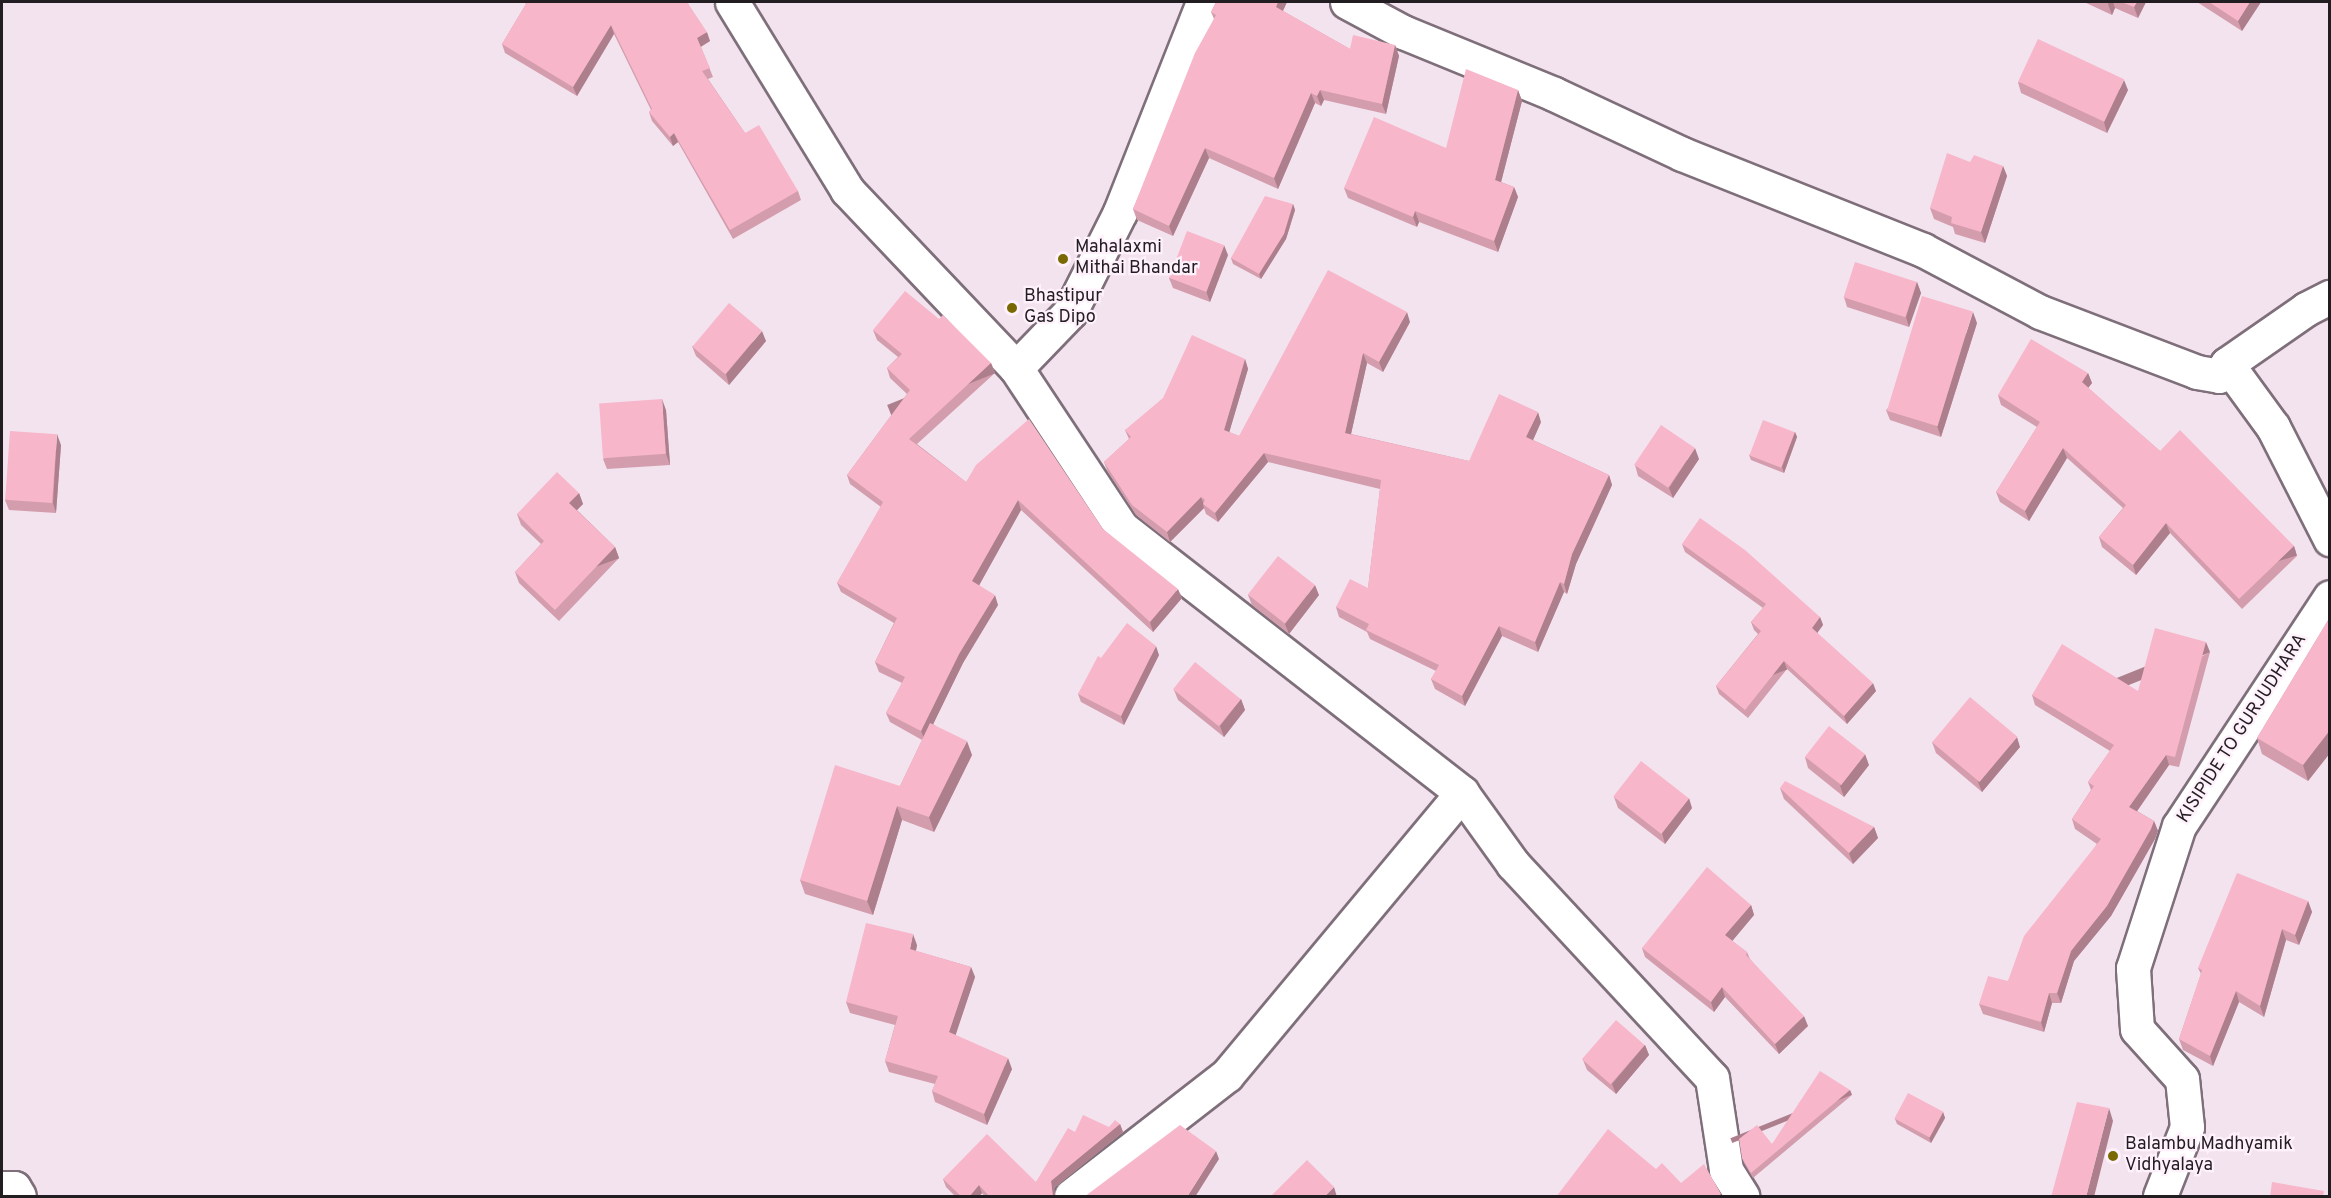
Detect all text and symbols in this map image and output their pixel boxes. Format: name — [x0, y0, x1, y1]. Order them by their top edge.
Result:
place label: Mahalaxmi Mithai Bhandar — [1075, 238, 1198, 280]
marker: Mahalaxmi Mithai Bhandar — [1056, 252, 1070, 266]
place label: Bhastipur Gas Dipo — [1024, 287, 1102, 330]
marker: Bhastipur Gas Dipo — [1005, 301, 1019, 315]
street label: KISIPIDE TO GURJUDHARA — [2174, 630, 2312, 828]
place label: Balambu Madhyamik Vidhyalaya — [2125, 1135, 2293, 1178]
marker: Balambu Madhyamik Vidhyalaya — [2106, 1149, 2120, 1163]

